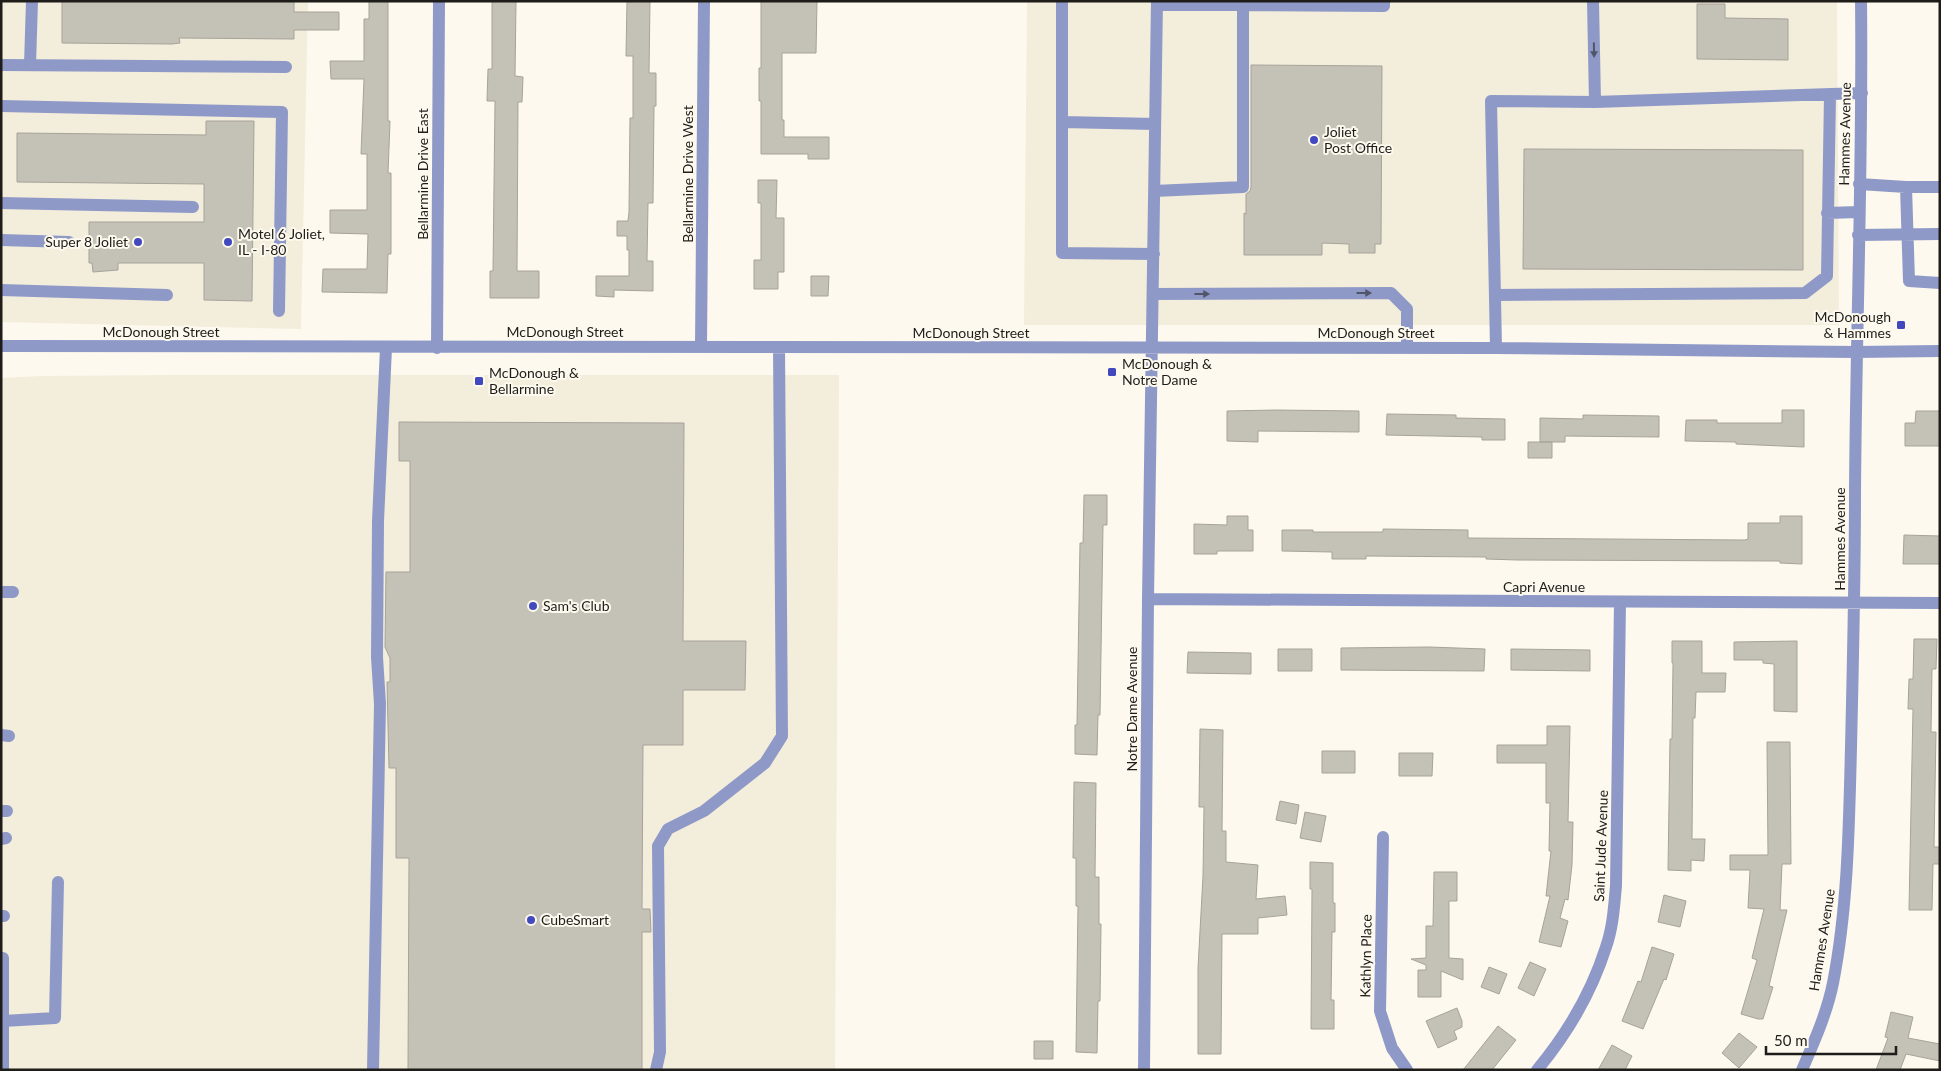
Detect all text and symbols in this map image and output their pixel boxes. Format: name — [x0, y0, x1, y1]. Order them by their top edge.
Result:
one-way arrow — [1590, 42, 1598, 58]
street label: Hammes Avenue — [1835, 82, 1854, 186]
street label: Bellarmine Drive West — [679, 105, 696, 243]
street label: Bellarmine Drive East — [414, 108, 431, 240]
place label: Joliet Post Office — [1324, 123, 1392, 156]
marker: Joliet Post Office — [1308, 134, 1320, 146]
place label: Motel 6 Joliet, IL - I-80 — [238, 225, 325, 258]
place label: Super 8 Joliet — [45, 233, 128, 250]
marker: Super 8 Joliet — [132, 236, 144, 248]
marker: Motel 6 Joliet, IL - I-80 — [222, 236, 234, 248]
one-way arrow — [1356, 289, 1372, 297]
one-way arrow — [1194, 290, 1210, 298]
place label: McDonough & Hammes — [1814, 308, 1891, 341]
marker: McDonough & Hammes — [1895, 319, 1907, 331]
street label: McDonough Street — [103, 323, 219, 340]
street label: McDonough Street — [507, 323, 623, 340]
street label: McDonough Street — [913, 324, 1029, 341]
street label: McDonough Street — [1318, 324, 1434, 341]
place label: McDonough & Notre Dame — [1122, 355, 1212, 388]
place label: McDonough & Bellarmine — [489, 364, 579, 397]
marker: McDonough & Notre Dame — [1106, 366, 1118, 378]
marker: McDonough & Bellarmine — [473, 375, 485, 387]
street label: Hammes Avenue — [1831, 487, 1848, 591]
street label: Capri Avenue — [1503, 578, 1585, 595]
place label: Sam's Club — [543, 597, 610, 614]
marker: Sam's Club — [527, 600, 539, 612]
street label: Notre Dame Avenue — [1123, 647, 1140, 771]
street label: Saint Jude Avenue — [1590, 790, 1611, 902]
street label: Hammes Avenue — [1805, 888, 1838, 992]
place label: CubeSmart — [541, 911, 609, 928]
marker: CubeSmart — [525, 914, 537, 926]
street label: Kathlyn Place — [1356, 914, 1375, 998]
scale bar — [1766, 1024, 1896, 1056]
text: 50 m — [1774, 1031, 1808, 1049]

